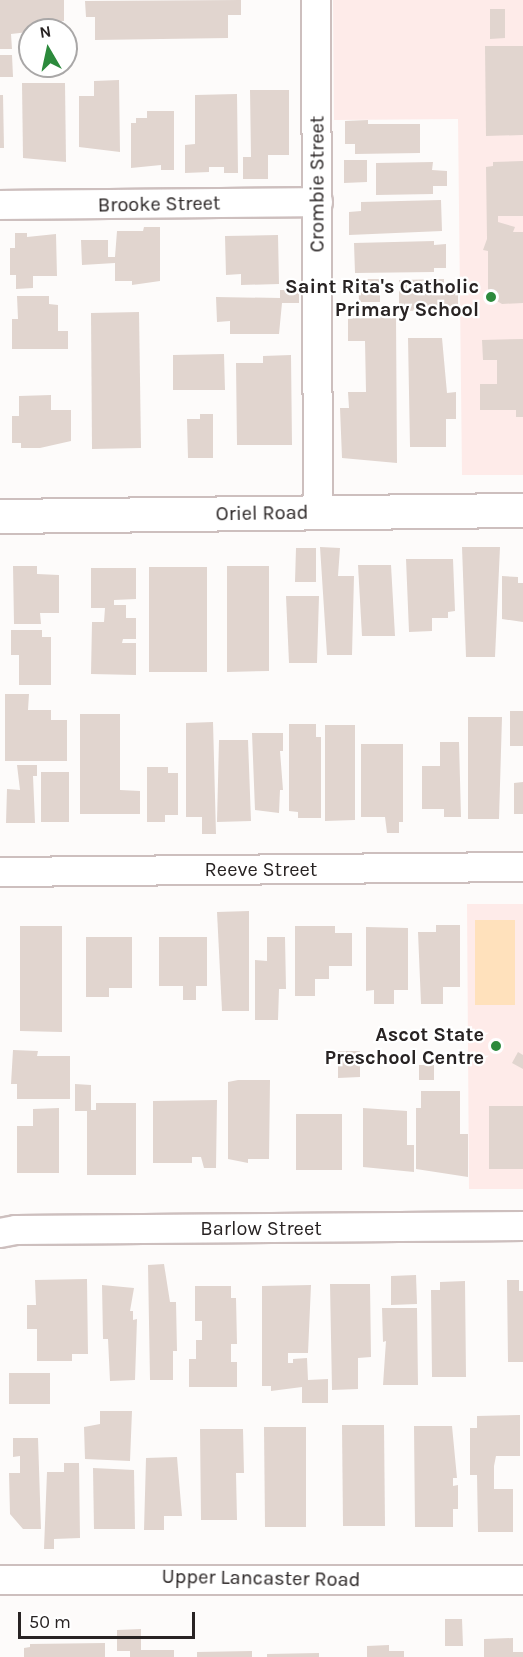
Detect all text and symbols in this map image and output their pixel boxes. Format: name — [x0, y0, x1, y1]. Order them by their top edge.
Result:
north arrow — [18, 18, 78, 78]
text: N — [38, 21, 53, 42]
street label: Crombie Street — [305, 116, 329, 252]
street label: Brooke Street — [97, 191, 221, 217]
place label: Saint Rita's Catholic Primary School — [285, 274, 479, 321]
marker: Saint Rita's Catholic Primary School — [484, 290, 498, 304]
street label: Oriel Road — [215, 500, 309, 526]
street label: Reeve Street — [205, 857, 317, 881]
place label: Ascot State Preschool Centre — [324, 1022, 484, 1069]
marker: Ascot State Preschool Centre — [489, 1039, 503, 1053]
street label: Barlow Street — [200, 1216, 322, 1240]
street label: Upper Lancaster Road — [161, 1564, 361, 1592]
scale bar — [21, 1600, 198, 1638]
text: 50 m — [29, 1611, 71, 1633]

